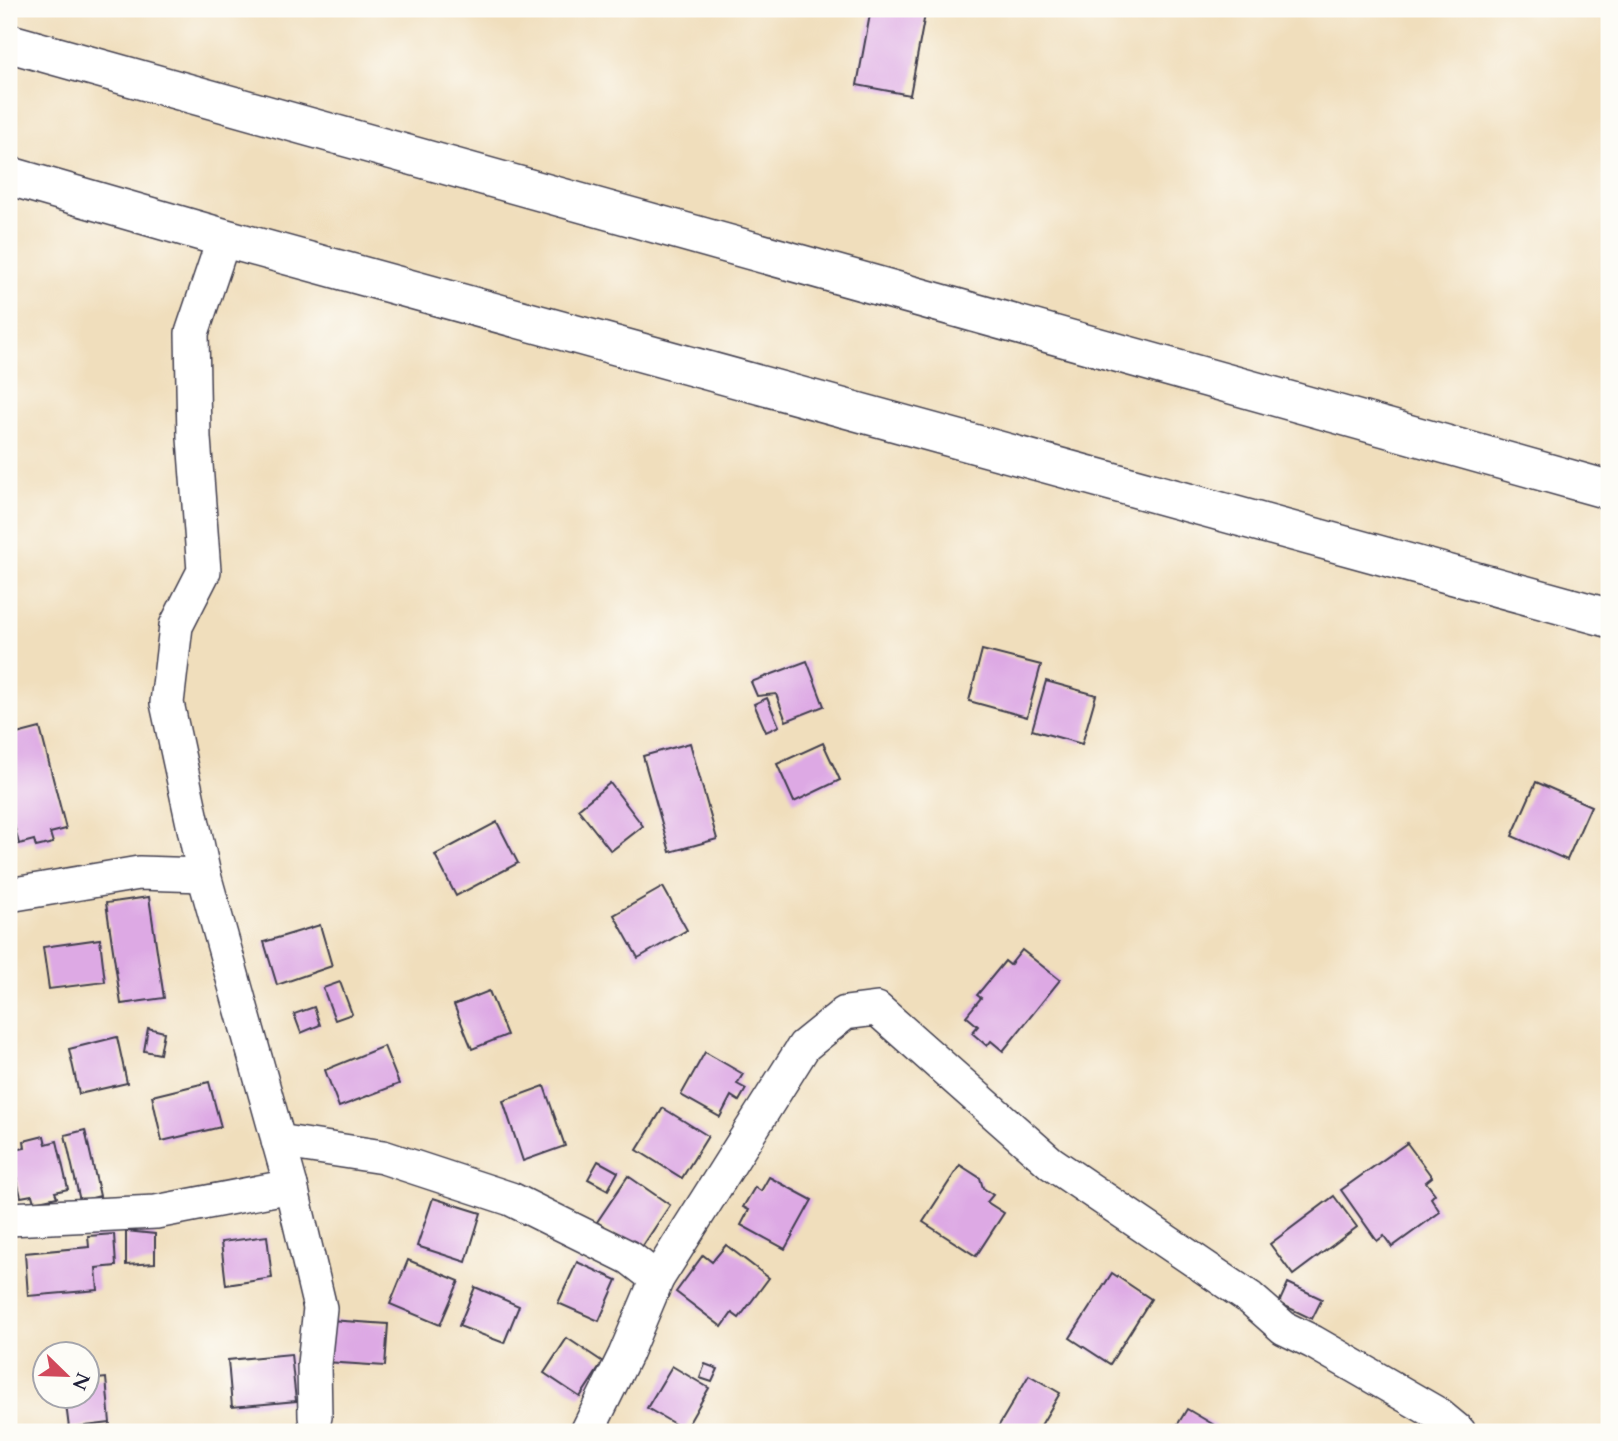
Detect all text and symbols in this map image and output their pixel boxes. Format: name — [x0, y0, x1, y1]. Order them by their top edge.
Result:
north arrow — [32, 1340, 102, 1410]
text: N — [65, 1369, 96, 1394]

